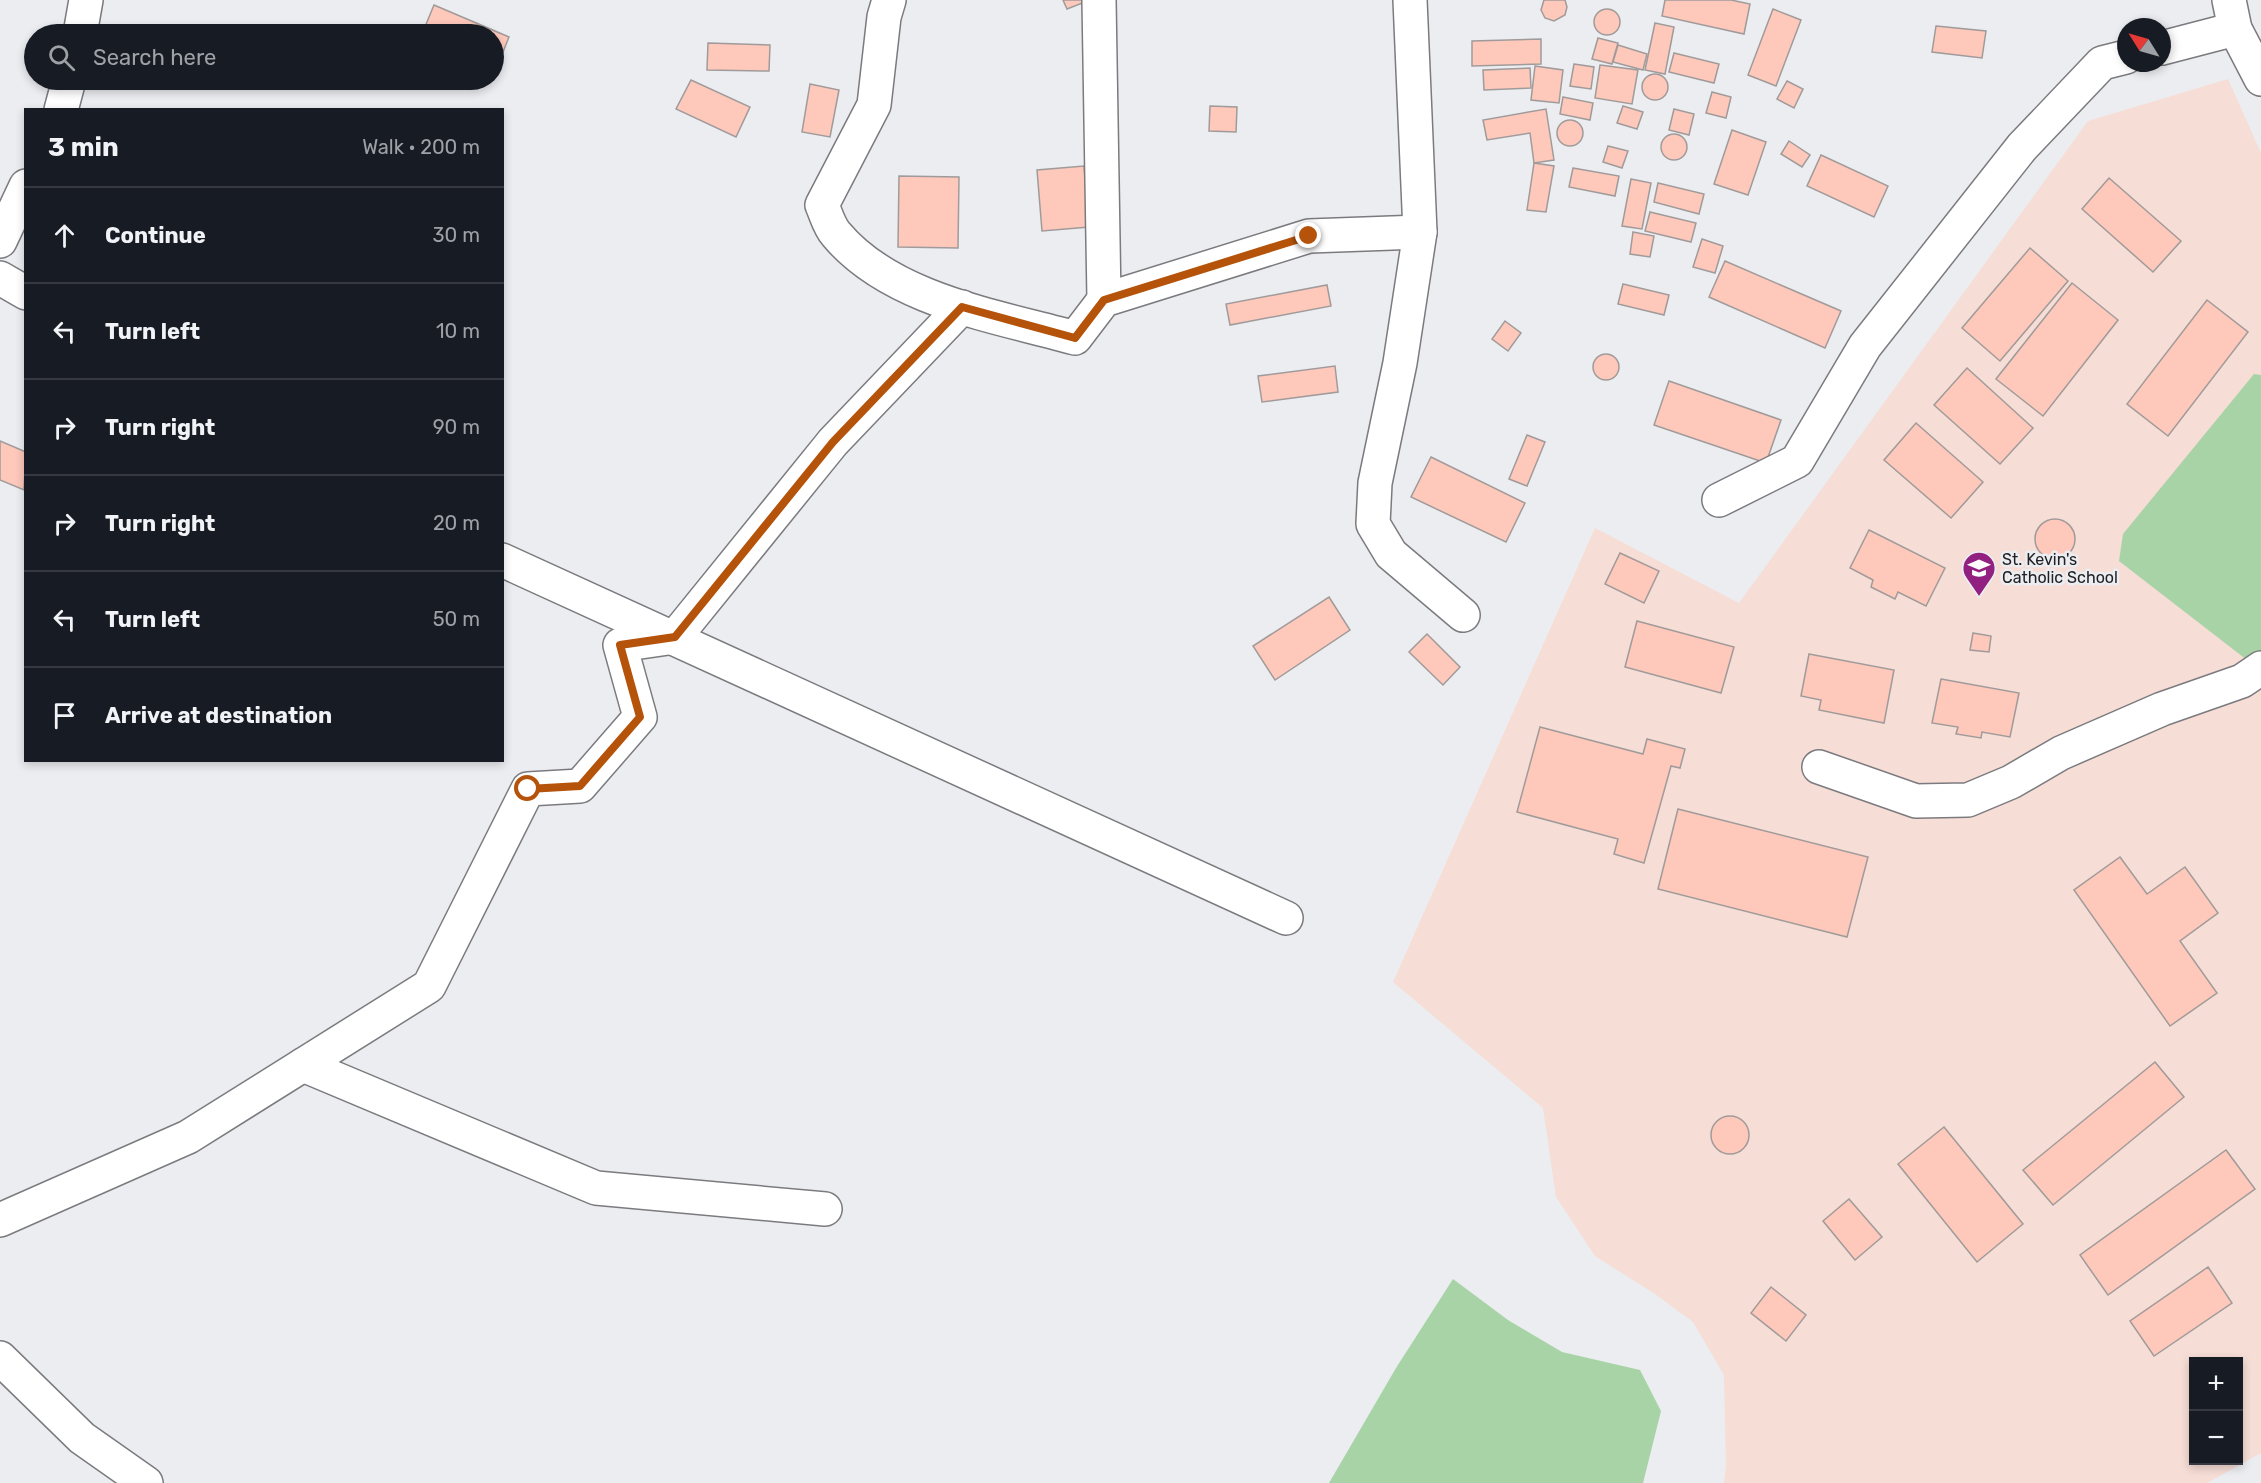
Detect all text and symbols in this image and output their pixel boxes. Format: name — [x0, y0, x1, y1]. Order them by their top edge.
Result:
north arrow — [2117, 18, 2171, 72]
search box — [24, 24, 504, 90]
icon: search — [45, 41, 78, 74]
text: Search here — [93, 44, 216, 71]
text: 3 min — [48, 132, 119, 163]
text: Walk · 200 m — [362, 135, 480, 159]
icon: ahead — [48, 219, 81, 252]
text: Continue — [105, 222, 206, 249]
route end — [1295, 222, 1321, 248]
text: 30 m — [433, 223, 480, 247]
icon: left — [48, 315, 81, 348]
text: Turn left — [105, 318, 200, 345]
text: 10 m — [436, 319, 480, 343]
icon: right — [48, 411, 81, 444]
text: Turn right — [105, 414, 215, 441]
text: 90 m — [433, 415, 480, 439]
icon: right — [48, 507, 81, 540]
text: Turn right — [105, 510, 215, 537]
text: 20 m — [433, 511, 480, 535]
school or university icon: St. Kevin's Catholic School — [1961, 550, 1997, 597]
place label: St. Kevin's Catholic School — [2002, 550, 2118, 587]
icon: left — [48, 603, 81, 636]
text: Turn left — [105, 606, 200, 633]
text: 50 m — [433, 607, 480, 631]
icon: arrive — [48, 699, 81, 732]
text: Arrive at destination — [105, 702, 332, 729]
route start — [514, 775, 540, 801]
map controls — [2189, 1357, 2243, 1465]
button: + — [2189, 1357, 2243, 1411]
button: − — [2189, 1411, 2243, 1465]

